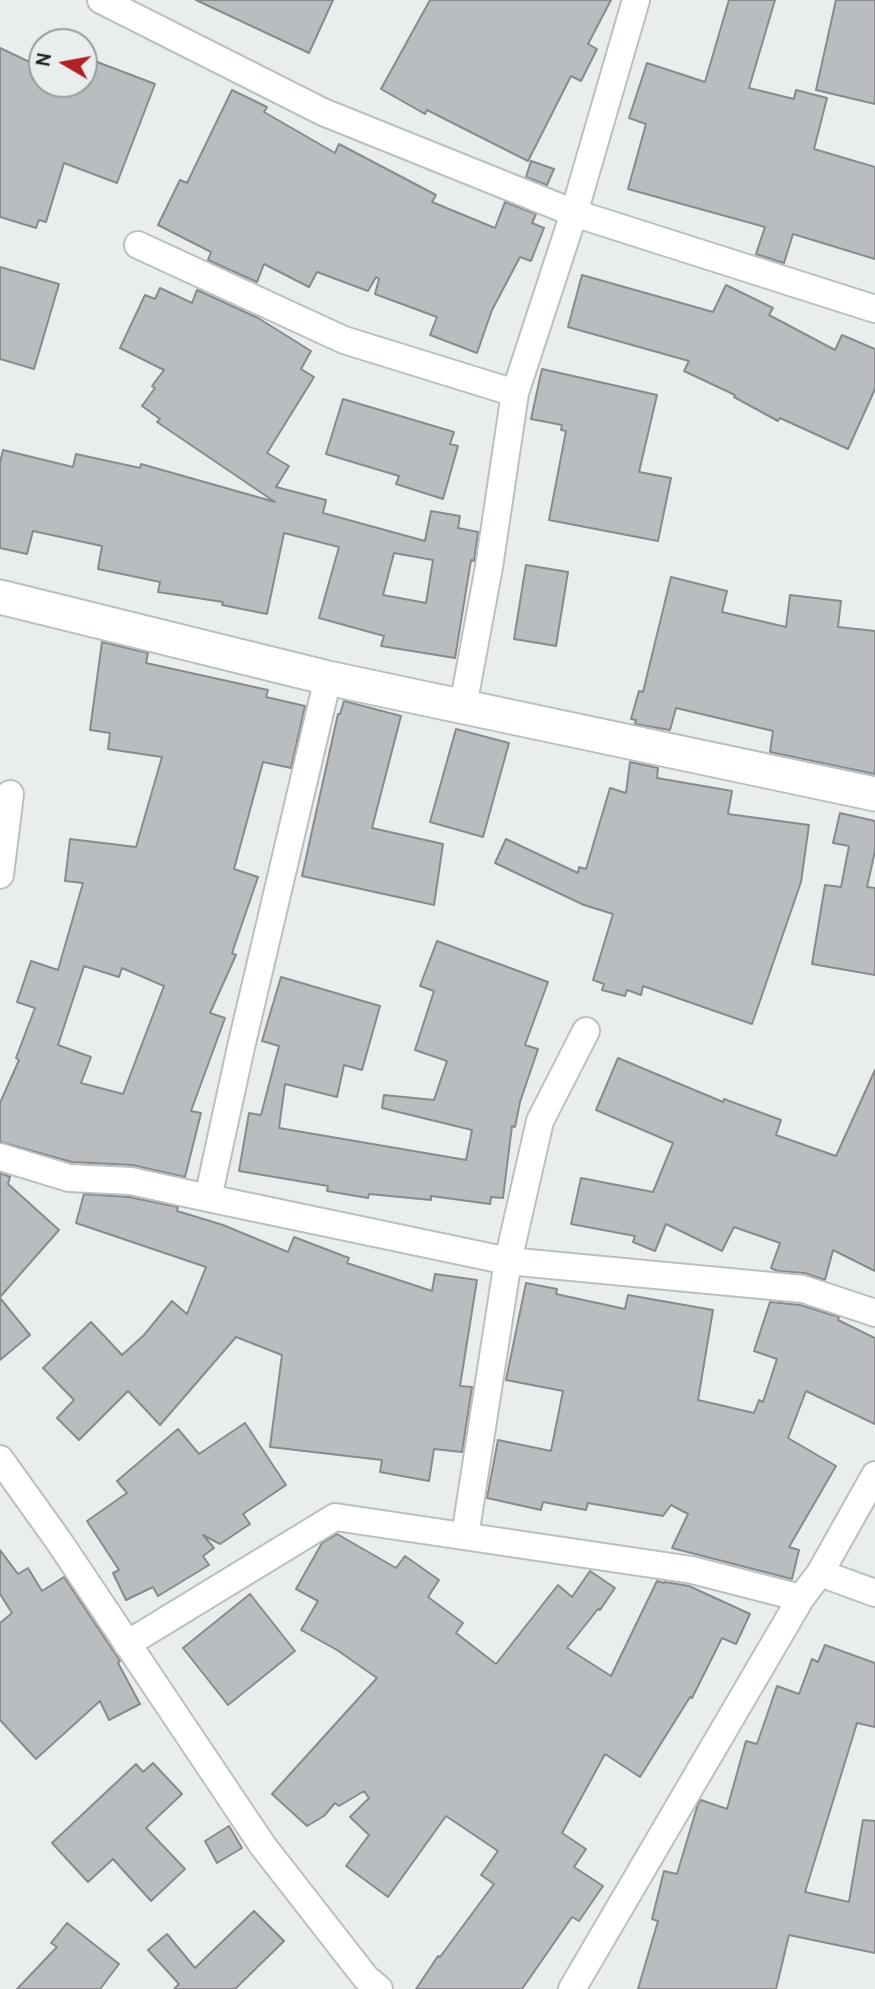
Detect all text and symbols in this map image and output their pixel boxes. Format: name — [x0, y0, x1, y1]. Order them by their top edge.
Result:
north arrow — [28, 28, 98, 98]
text: N — [31, 51, 56, 68]

